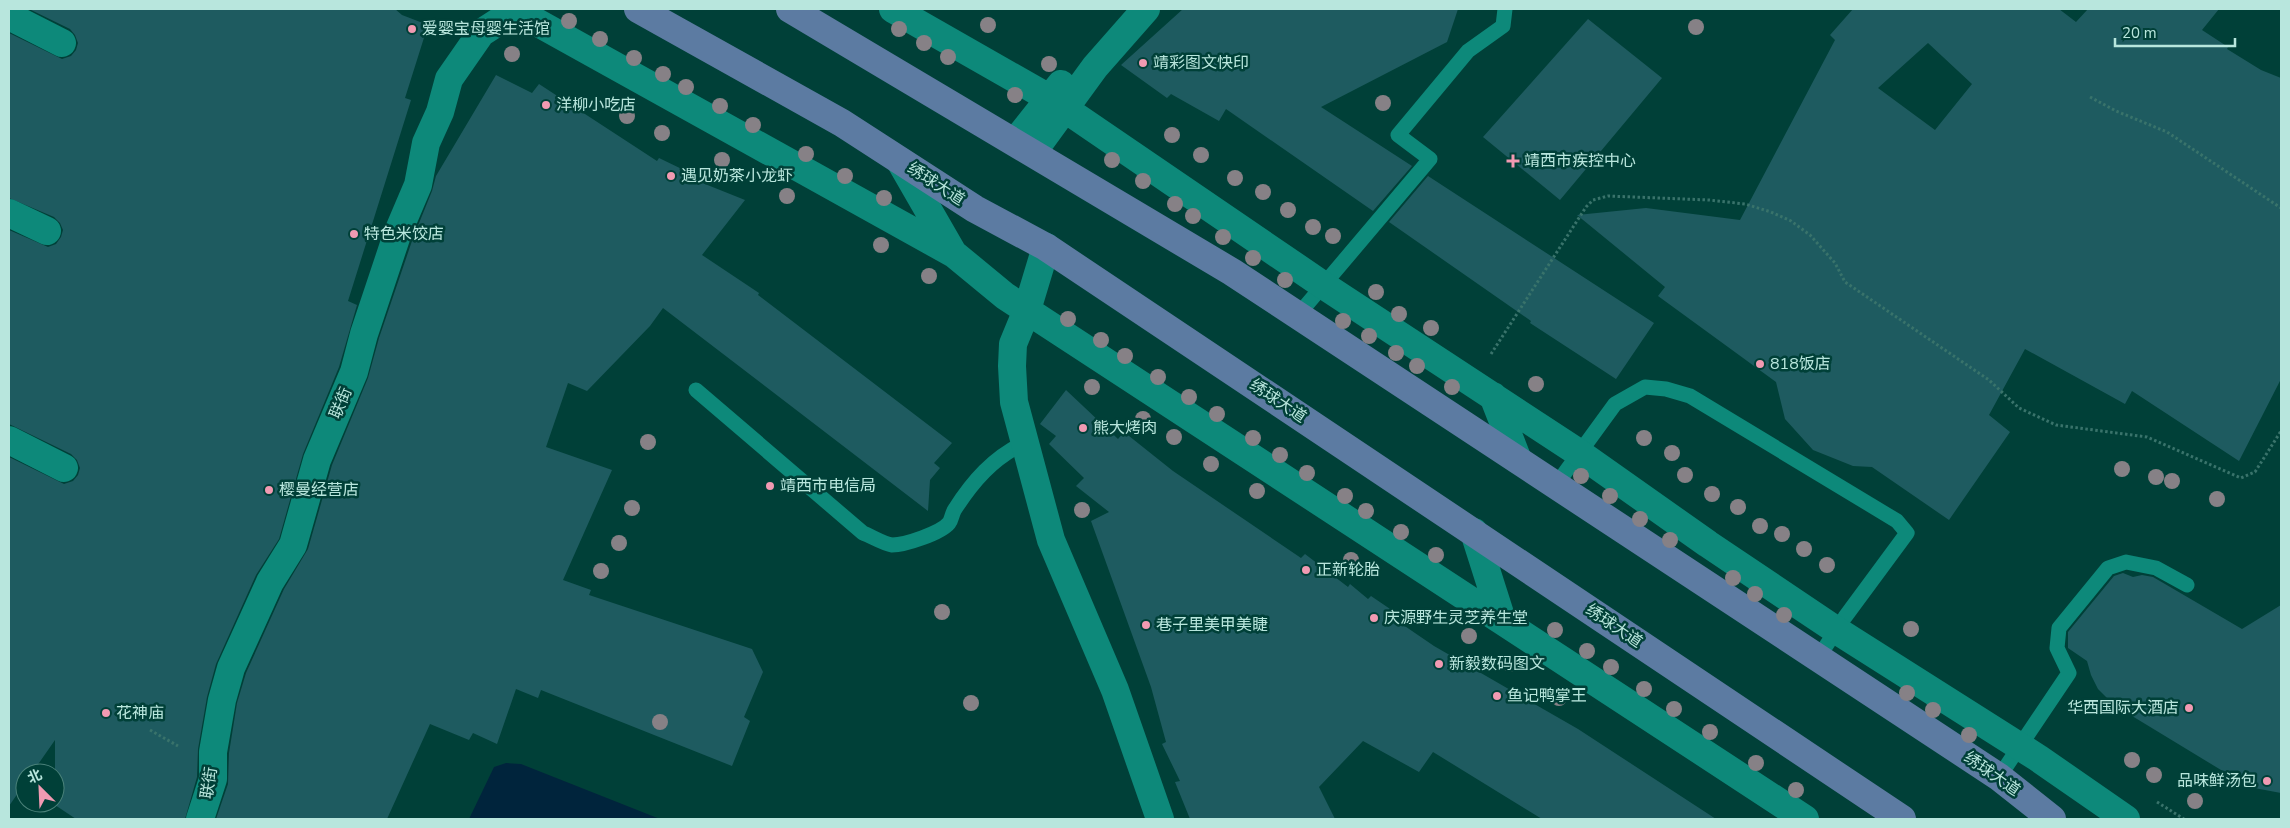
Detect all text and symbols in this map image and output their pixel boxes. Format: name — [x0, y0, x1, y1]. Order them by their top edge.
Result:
scale bar — [2115, 15, 2235, 47]
place label: 爱婴宝母婴生活馆 — [422, 18, 550, 40]
marker: 爱婴宝母婴生活馆 — [406, 23, 418, 35]
text: 20 m — [2122, 23, 2157, 43]
place label: 靖彩图文快印 — [1153, 52, 1249, 74]
marker: 靖彩图文快印 — [1137, 57, 1149, 69]
place label: 洋柳小吃店 — [556, 94, 636, 116]
marker: 洋柳小吃店 — [540, 99, 552, 111]
place label: 靖西市疾控中心 — [1524, 150, 1636, 172]
marker: 靖西市疾控中心 — [1506, 154, 1520, 168]
street label: 绣球大道 — [903, 157, 969, 211]
place label: 遇见奶茶小龙虾 — [681, 165, 793, 187]
marker: 遇见奶茶小龙虾 — [665, 170, 677, 182]
place label: 特色米饺店 — [364, 223, 444, 245]
marker: 特色米饺店 — [348, 228, 360, 240]
place label: 818饭店 — [1770, 353, 1831, 375]
marker: 818饭店 — [1754, 358, 1766, 370]
street label: 绣球大道 — [1245, 374, 1311, 428]
street label: 联街 — [325, 384, 357, 422]
place label: 熊大烤肉 — [1093, 417, 1157, 439]
marker: 熊大烤肉 — [1077, 422, 1089, 434]
place label: 靖西市电信局 — [780, 475, 876, 497]
place label: 樱曼经营店 — [279, 479, 359, 501]
marker: 靖西市电信局 — [764, 480, 776, 492]
marker: 樱曼经营店 — [263, 484, 275, 496]
place label: 正新轮胎 — [1316, 559, 1380, 581]
marker: 正新轮胎 — [1300, 564, 1312, 576]
street label: 绣球大道 — [1581, 599, 1647, 653]
place label: 庆源野生灵芝养生堂 — [1384, 607, 1528, 629]
marker: 庆源野生灵芝养生堂 — [1368, 612, 1380, 624]
place label: 巷子里美甲美睫 — [1156, 614, 1268, 636]
marker: 巷子里美甲美睫 — [1140, 619, 1152, 631]
place label: 新毅数码图文 — [1449, 653, 1545, 675]
marker: 新毅数码图文 — [1433, 658, 1445, 670]
place label: 鱼记鸭掌王 — [1507, 685, 1587, 707]
marker: 鱼记鸭掌王 — [1491, 690, 1503, 702]
place label: 华西国际大酒店 — [2067, 697, 2179, 719]
place label: 花神庙 — [116, 702, 164, 724]
marker: 华西国际大酒店 — [2183, 702, 2195, 714]
marker: 花神庙 — [100, 707, 112, 719]
street label: 绣球大道 — [1959, 747, 2025, 801]
north arrow — [15, 763, 65, 813]
text: 北 — [25, 765, 45, 788]
street label: 联街 — [196, 765, 222, 801]
place label: 品味鲜汤包 — [2177, 770, 2257, 792]
marker: 品味鲜汤包 — [2261, 775, 2273, 787]

